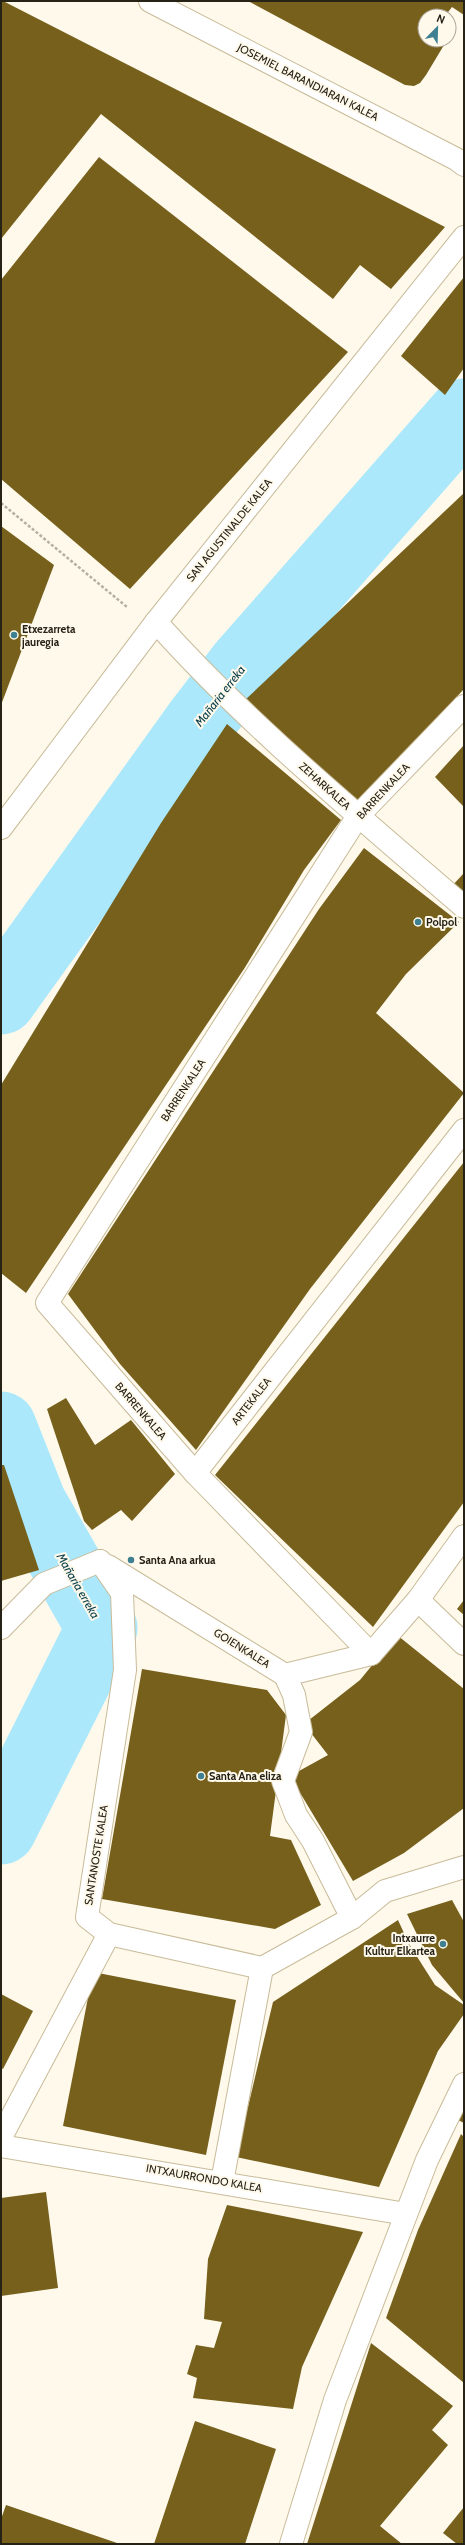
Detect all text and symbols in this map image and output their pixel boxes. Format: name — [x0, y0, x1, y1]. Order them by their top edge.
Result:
north arrow — [417, 8, 457, 48]
text: N — [435, 11, 447, 27]
street label: JOSEMIEL BARANDIARAN KALEA — [234, 40, 381, 124]
street label: SAN AGUSTINALDE KALEA — [183, 475, 275, 584]
place label: Etxezarreta jauregia — [21, 622, 76, 649]
marker: Etxezarreta jauregia — [9, 630, 19, 640]
water label: Mañaria erreka — [191, 662, 248, 730]
street label: ZEHARKALEA — [296, 759, 354, 813]
street label: BARRENKALEA — [353, 760, 413, 822]
place label: Polpol — [426, 915, 457, 929]
marker: Polpol — [413, 917, 423, 927]
street label: BARRENKALEA — [158, 1056, 209, 1124]
street label: ARTEKALEA — [228, 1374, 274, 1428]
street label: BARRENKALEA — [112, 1379, 170, 1443]
water label: Mañaria erreka — [53, 1549, 103, 1621]
place label: Santa Ana arkua — [139, 1553, 216, 1567]
marker: Santa Ana arkua — [126, 1555, 136, 1565]
street label: GOIENKALEA — [211, 1625, 273, 1671]
place label: Santa Ana eliza — [209, 1769, 282, 1783]
marker: Santa Ana eliza — [196, 1771, 206, 1781]
street label: SANTANOSTE KALEA — [81, 1804, 111, 1906]
place label: Intxaurre Kultur Elkartea — [365, 1931, 436, 1958]
marker: Intxaurre Kultur Elkartea — [438, 1939, 448, 1949]
street label: INTXAURRONDO KALEA — [145, 2161, 263, 2195]

